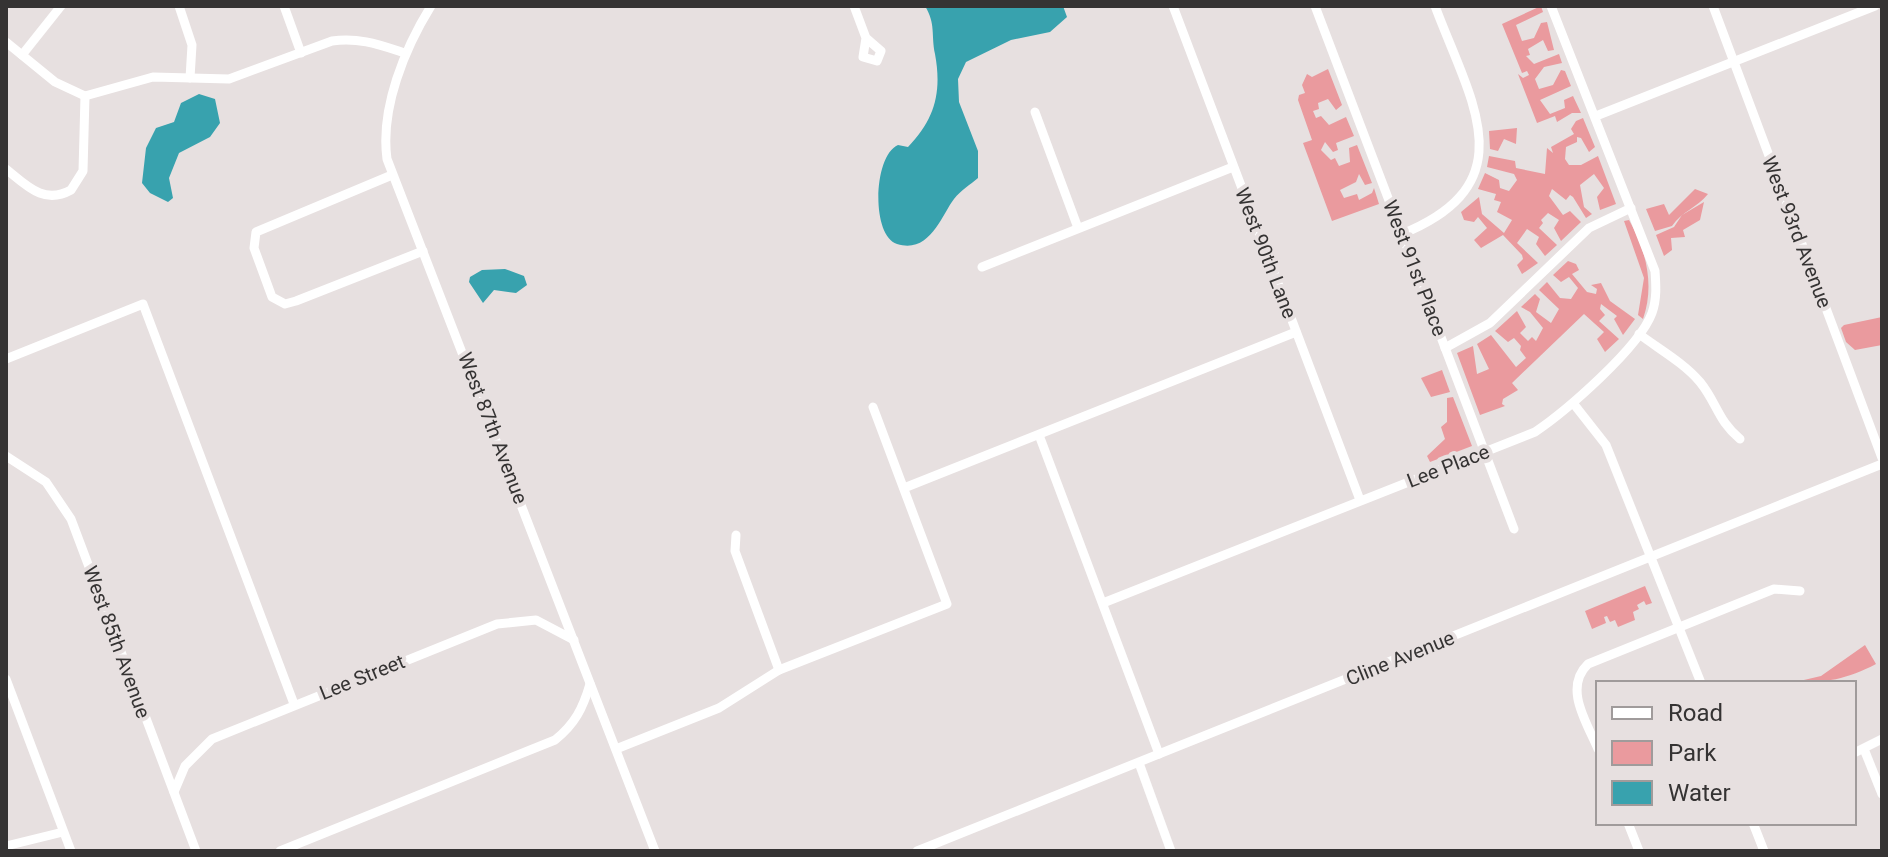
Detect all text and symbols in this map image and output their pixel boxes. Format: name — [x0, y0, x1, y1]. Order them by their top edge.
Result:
street label: West 93rd Avenue — [1757, 153, 1837, 311]
street label: West 90th Lane — [1230, 184, 1302, 322]
street label: West 91st Place — [1378, 197, 1452, 339]
street label: West 87th Avenue — [453, 349, 533, 507]
street label: Lee Place — [1403, 439, 1493, 493]
street label: West 85th Avenue — [78, 563, 156, 721]
street label: Cline Avenue — [1342, 625, 1458, 691]
street label: Lee Street — [316, 649, 408, 705]
legend — [1596, 681, 1856, 825]
text: Road — [1668, 699, 1723, 727]
text: Park — [1668, 739, 1717, 767]
text: Water — [1668, 779, 1731, 807]

